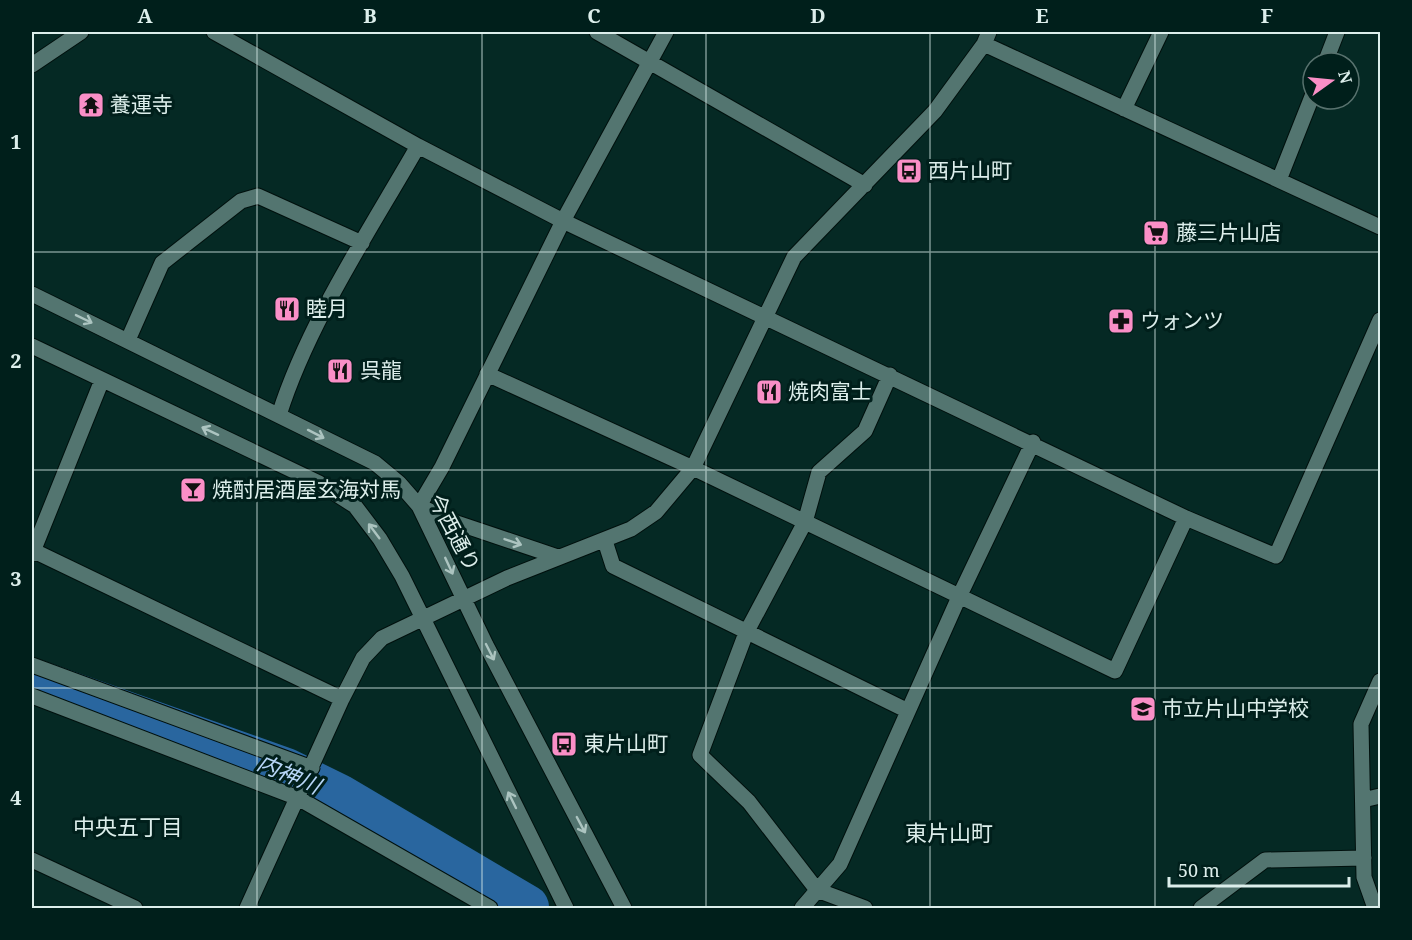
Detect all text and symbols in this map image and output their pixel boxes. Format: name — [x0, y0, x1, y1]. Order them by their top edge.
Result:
text: A — [137, 2, 153, 29]
text: B — [363, 2, 377, 29]
text: C — [587, 2, 601, 29]
text: D — [810, 2, 826, 29]
text: E — [1035, 2, 1049, 29]
text: F — [1261, 2, 1273, 29]
north arrow — [1301, 51, 1361, 111]
text: N — [1333, 68, 1358, 86]
temple icon: 養運寺 — [76, 90, 106, 120]
place label: 養運寺 — [110, 90, 173, 118]
text: 1 — [10, 128, 22, 155]
bus stop icon: 西片山町 — [894, 156, 924, 186]
place label: 西片山町 — [928, 156, 1012, 184]
supermarket icon: 藤三片山店 — [1141, 218, 1171, 248]
place label: 藤三片山店 — [1176, 218, 1281, 246]
restaurant icon: 睦月 — [272, 294, 302, 324]
place label: 睦月 — [306, 294, 348, 322]
pharmacy icon: ウォンツ — [1106, 306, 1136, 336]
place label: ウォンツ — [1140, 306, 1224, 334]
one-way arrow — [75, 314, 93, 326]
text: 2 — [10, 347, 22, 374]
restaurant icon: 呉龍 — [325, 356, 355, 386]
place label: 呉龍 — [360, 356, 402, 384]
restaurant icon: 焼肉富士 — [754, 377, 784, 407]
place label: 焼肉富士 — [788, 377, 872, 405]
one-way arrow — [201, 424, 219, 436]
one-way arrow — [306, 428, 324, 440]
bar icon: 焼酎居酒屋玄海対馬 — [178, 475, 208, 505]
place label: 焼酎居酒屋玄海対馬 — [212, 475, 401, 503]
street label: 今西通り — [423, 489, 487, 576]
one-way arrow — [368, 523, 381, 539]
one-way arrow — [503, 537, 522, 548]
one-way arrow — [444, 556, 456, 574]
text: 3 — [10, 565, 22, 592]
one-way arrow — [484, 643, 496, 660]
school or university icon: 市立片山中学校 — [1128, 694, 1158, 724]
place label: 市立片山中学校 — [1162, 694, 1309, 722]
bus stop icon: 東片山町 — [549, 729, 579, 759]
place label: 東片山町 — [584, 729, 668, 757]
water label: 内神川 — [253, 746, 327, 801]
text: 4 — [10, 784, 22, 811]
one-way arrow — [506, 791, 518, 809]
district label: 中央五丁目 — [73, 811, 183, 841]
one-way arrow — [575, 816, 587, 834]
district label: 東片山町 — [905, 817, 993, 847]
scale bar — [1169, 850, 1349, 888]
text: 50 m — [1178, 858, 1220, 882]

